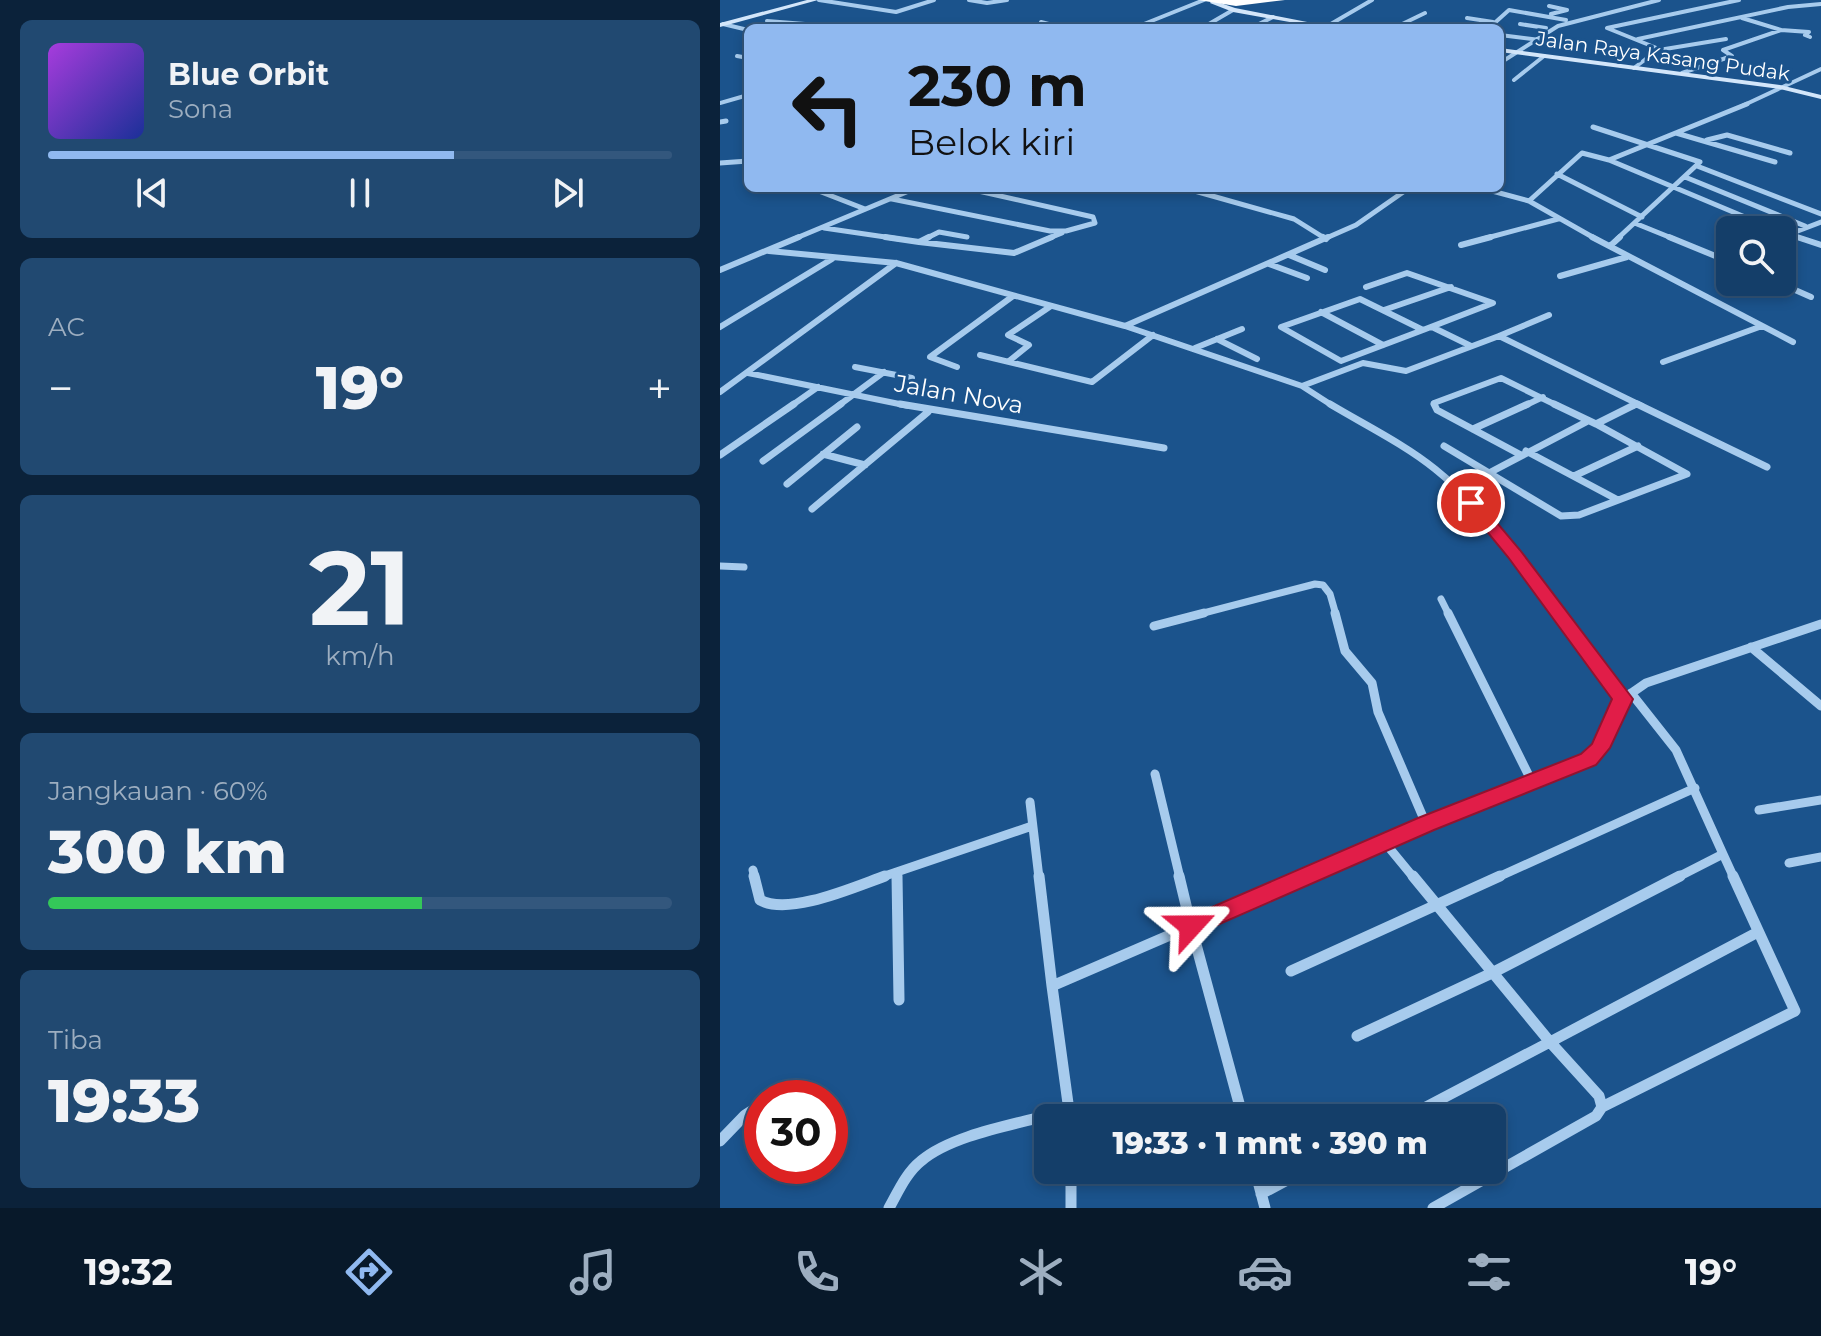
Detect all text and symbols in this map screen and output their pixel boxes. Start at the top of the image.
street label: Jalan Raya Kasang Pudak [1534,26,1791,86]
text: 230 m [908,52,1087,120]
text: Blue Orbit [168,56,329,93]
icon: left [776,56,880,160]
text: Sona [168,93,233,125]
text: Belok kiri [908,120,1075,164]
icon: previous [130,171,174,215]
icon: pause [338,171,382,215]
icon: next [546,171,590,215]
map controls [1716,216,1796,296]
button: search [1716,216,1796,296]
text: AC [48,311,85,343]
text: 19° [316,351,404,424]
text: − [48,361,73,415]
text: + [647,361,672,415]
street label: Jalan Nova [891,368,1026,420]
pin [1437,469,1505,537]
icon: arrive [1449,481,1493,525]
text: 21 [309,524,411,651]
text: km/h [325,640,395,672]
text: Jangkauan · 60% [48,775,268,807]
text: 300 km [48,815,287,888]
position arrow [1149,884,1233,968]
text: Tiba [48,1024,103,1056]
text: 19:33 [48,1064,200,1137]
speed limit sign: 30 [744,1080,848,1184]
text: 19:33 · 1 mnt · 390 m [1112,1125,1428,1162]
icon: directions [341,1244,397,1300]
icon: music [565,1244,621,1300]
icon: phone [789,1244,845,1300]
icon: climate [1013,1244,1069,1300]
icon: car [1237,1244,1293,1300]
icon: filters [1461,1244,1517,1300]
text: 19:32 [84,1250,173,1294]
text: 19° [1685,1250,1737,1294]

